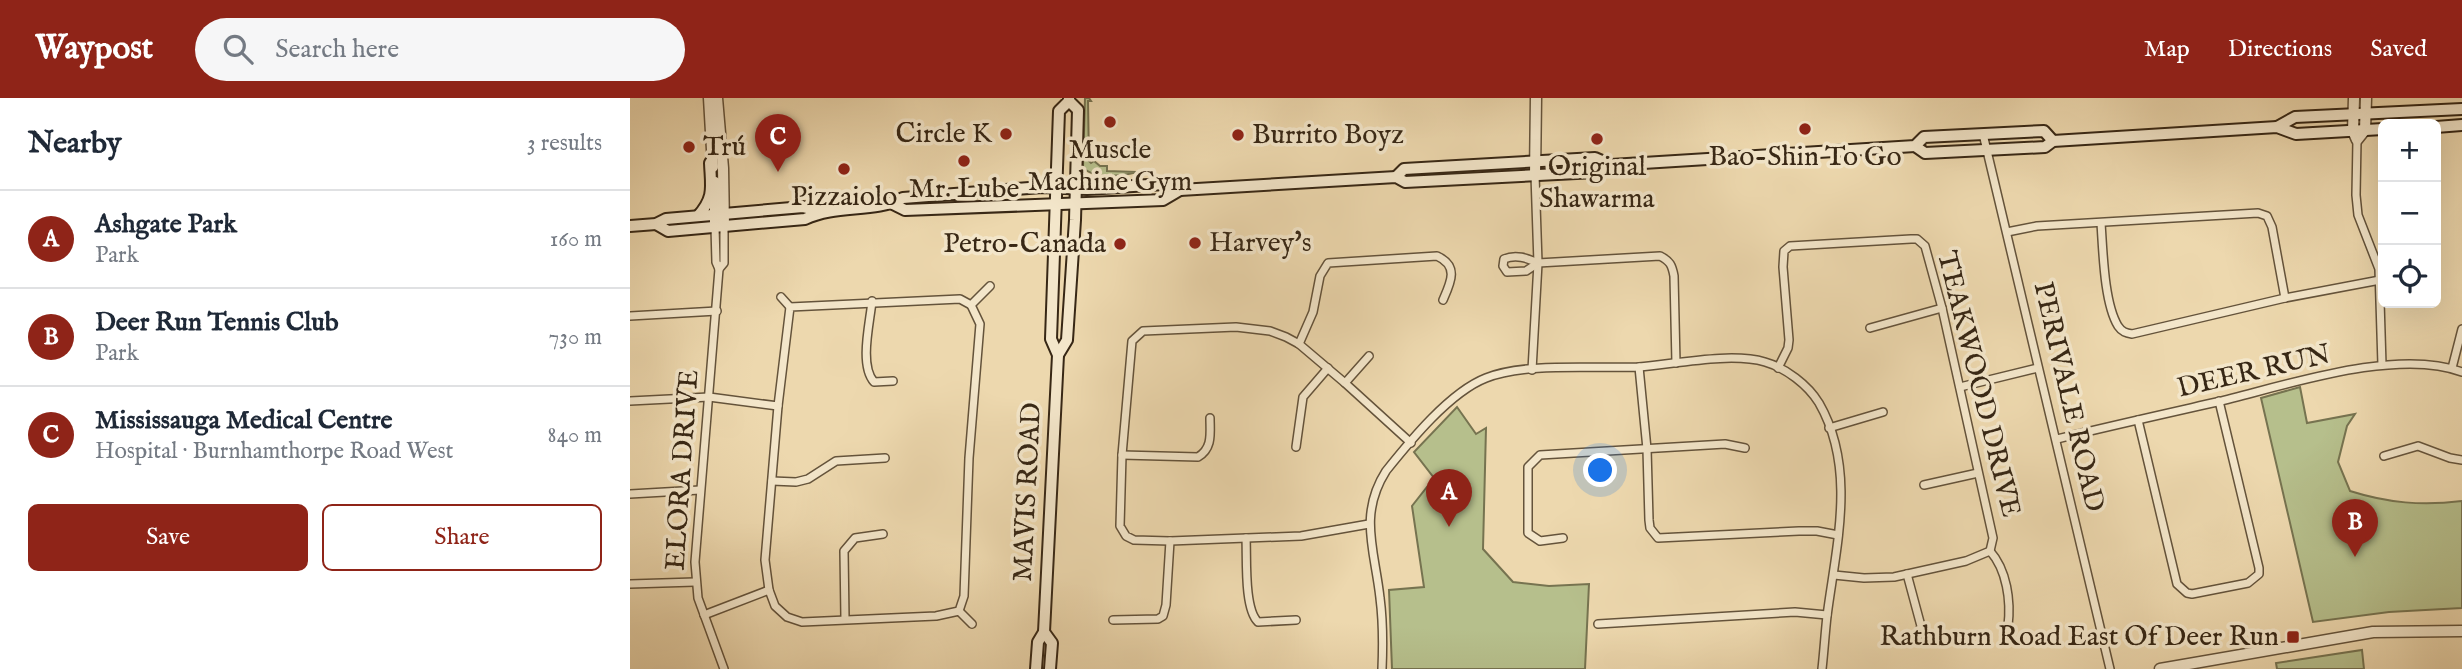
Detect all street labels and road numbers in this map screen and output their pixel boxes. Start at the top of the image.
street label: TEAKWOOD DRIVE [1928,247,2028,521]
street label: PERIVALE ROAD [2025,279,2111,515]
street label: DEER RUN [2174,337,2334,407]
street label: ELORA DRIVE [659,368,707,572]
street label: MAVIS ROAD [1006,401,1050,583]

